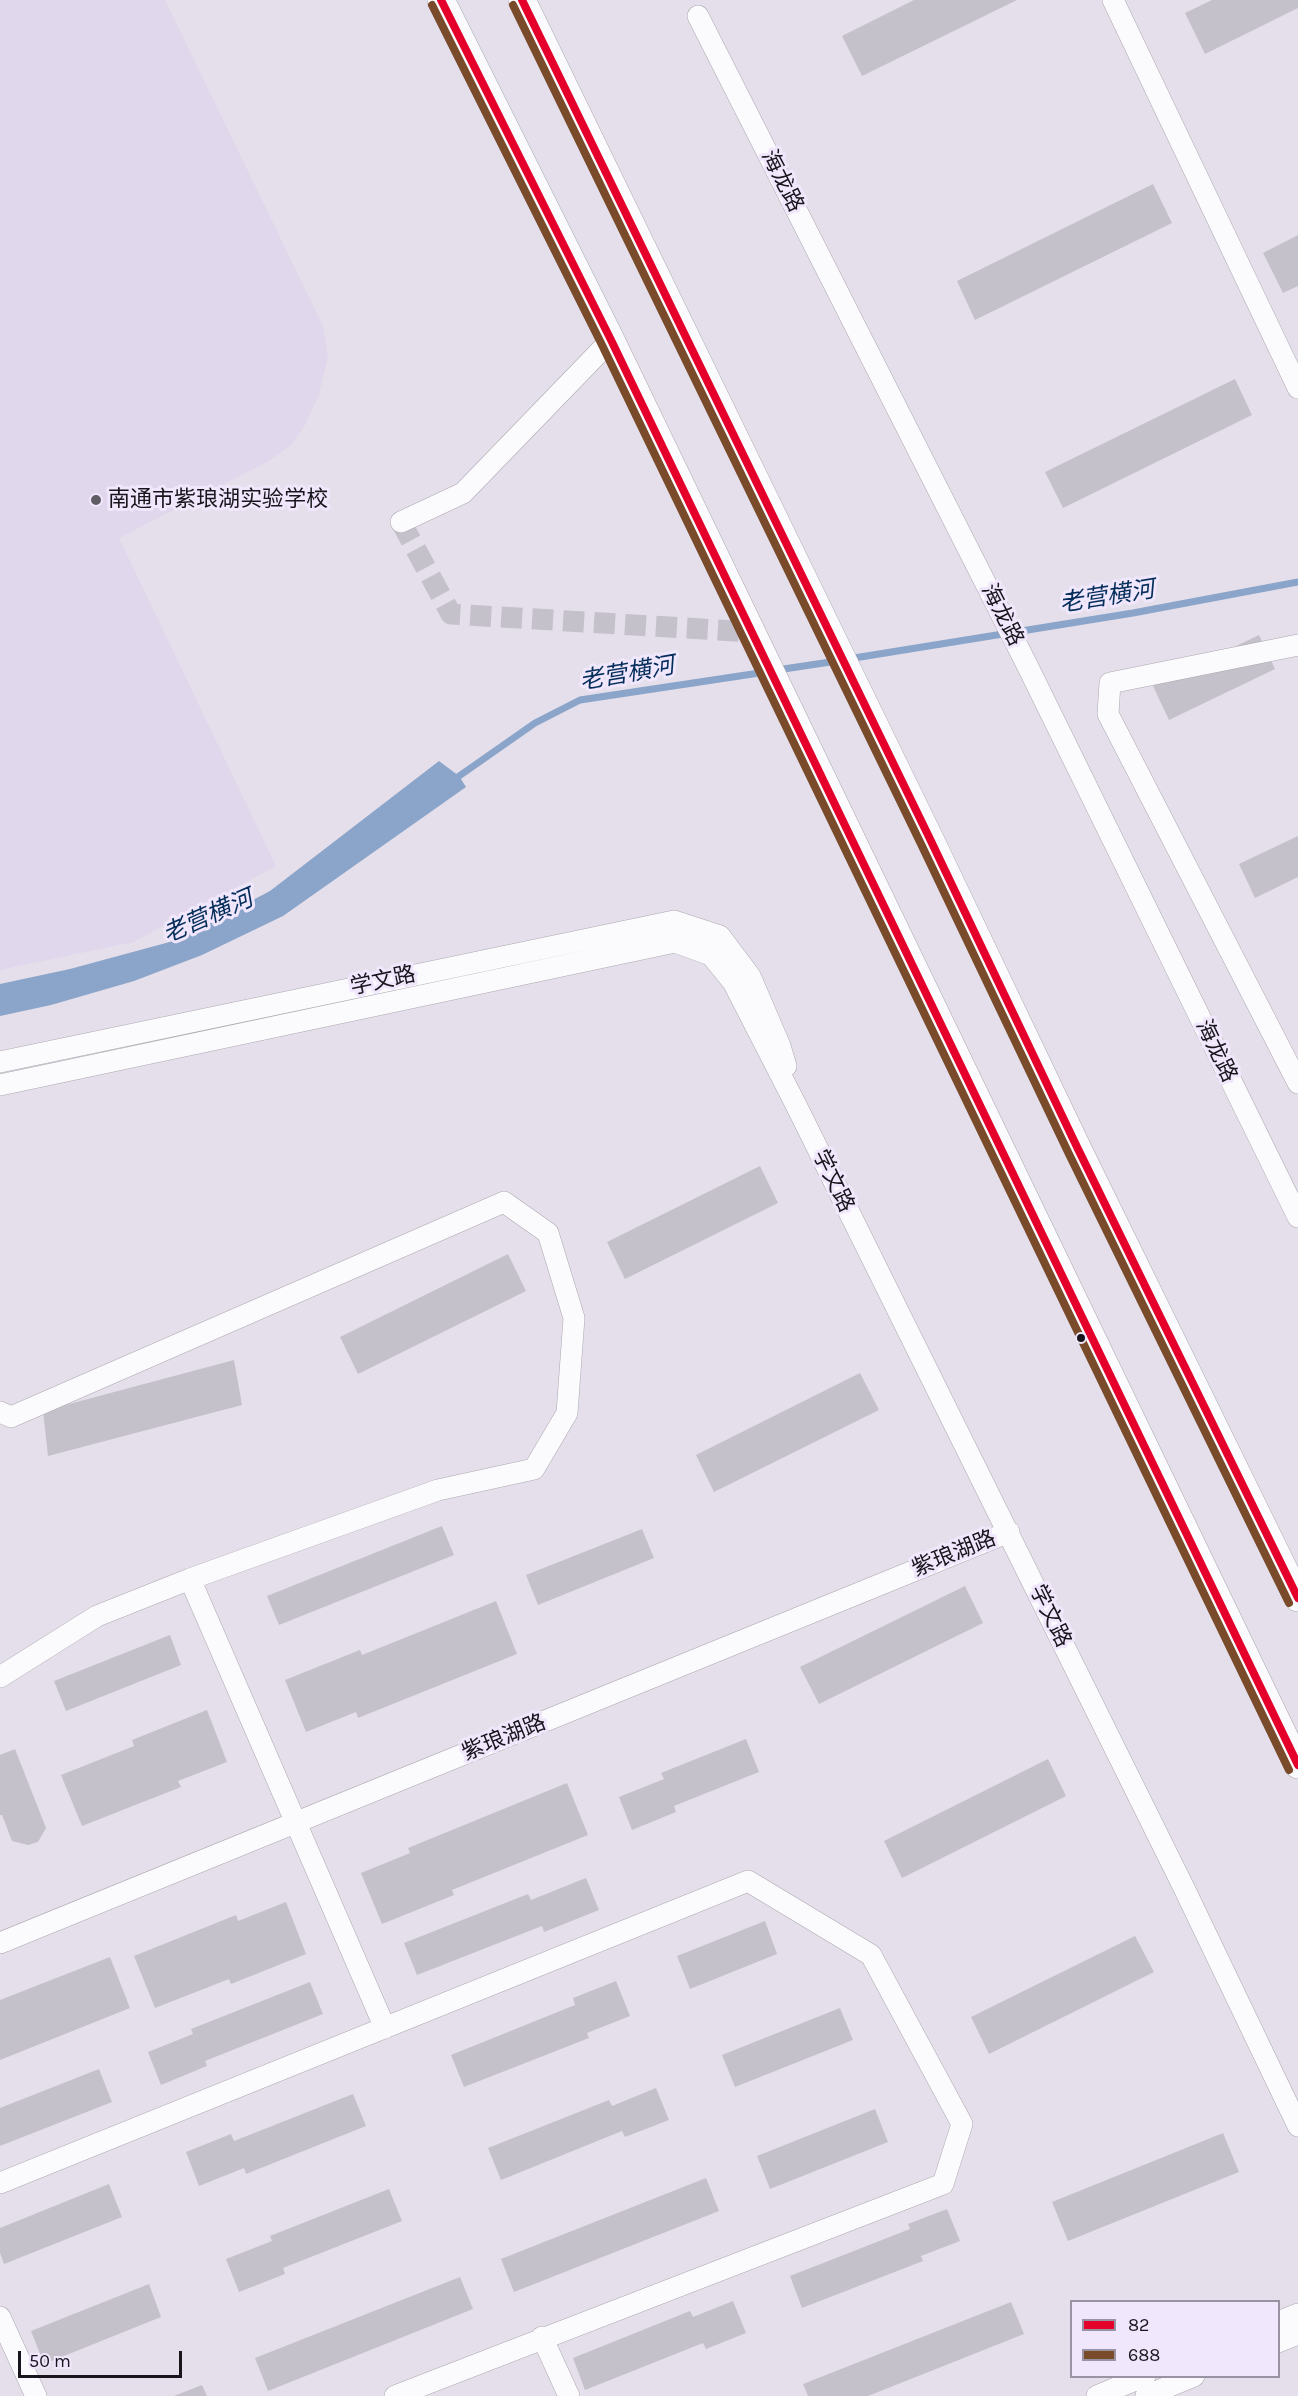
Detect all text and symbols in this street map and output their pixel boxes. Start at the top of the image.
street label: 海龙路 [755,146,809,216]
place label: 南通市紫琅湖实验学校 [108,487,328,513]
marker: 南通市紫琅湖实验学校 [89,493,103,507]
water label: 老营横河 [1057,575,1157,619]
street label: 海龙路 [975,580,1029,650]
water label: 老营横河 [577,651,677,697]
water label: 老营横河 [158,884,258,950]
street label: 学文路 [348,961,418,1001]
street label: 海龙路 [1190,1016,1242,1086]
street label: 学文路 [807,1146,859,1216]
unlabelled marker [1075,1332,1087,1344]
street label: 紫琅湖路 [908,1525,1000,1583]
street label: 学文路 [1024,1581,1076,1651]
street label: 紫琅湖路 [458,1709,550,1767]
legend [1070,2300,1280,2378]
text: 82 [1128,2314,1150,2336]
scale bar [21,2339,184,2377]
text: 688 [1128,2344,1160,2366]
text: 50 m [29,2350,71,2372]

